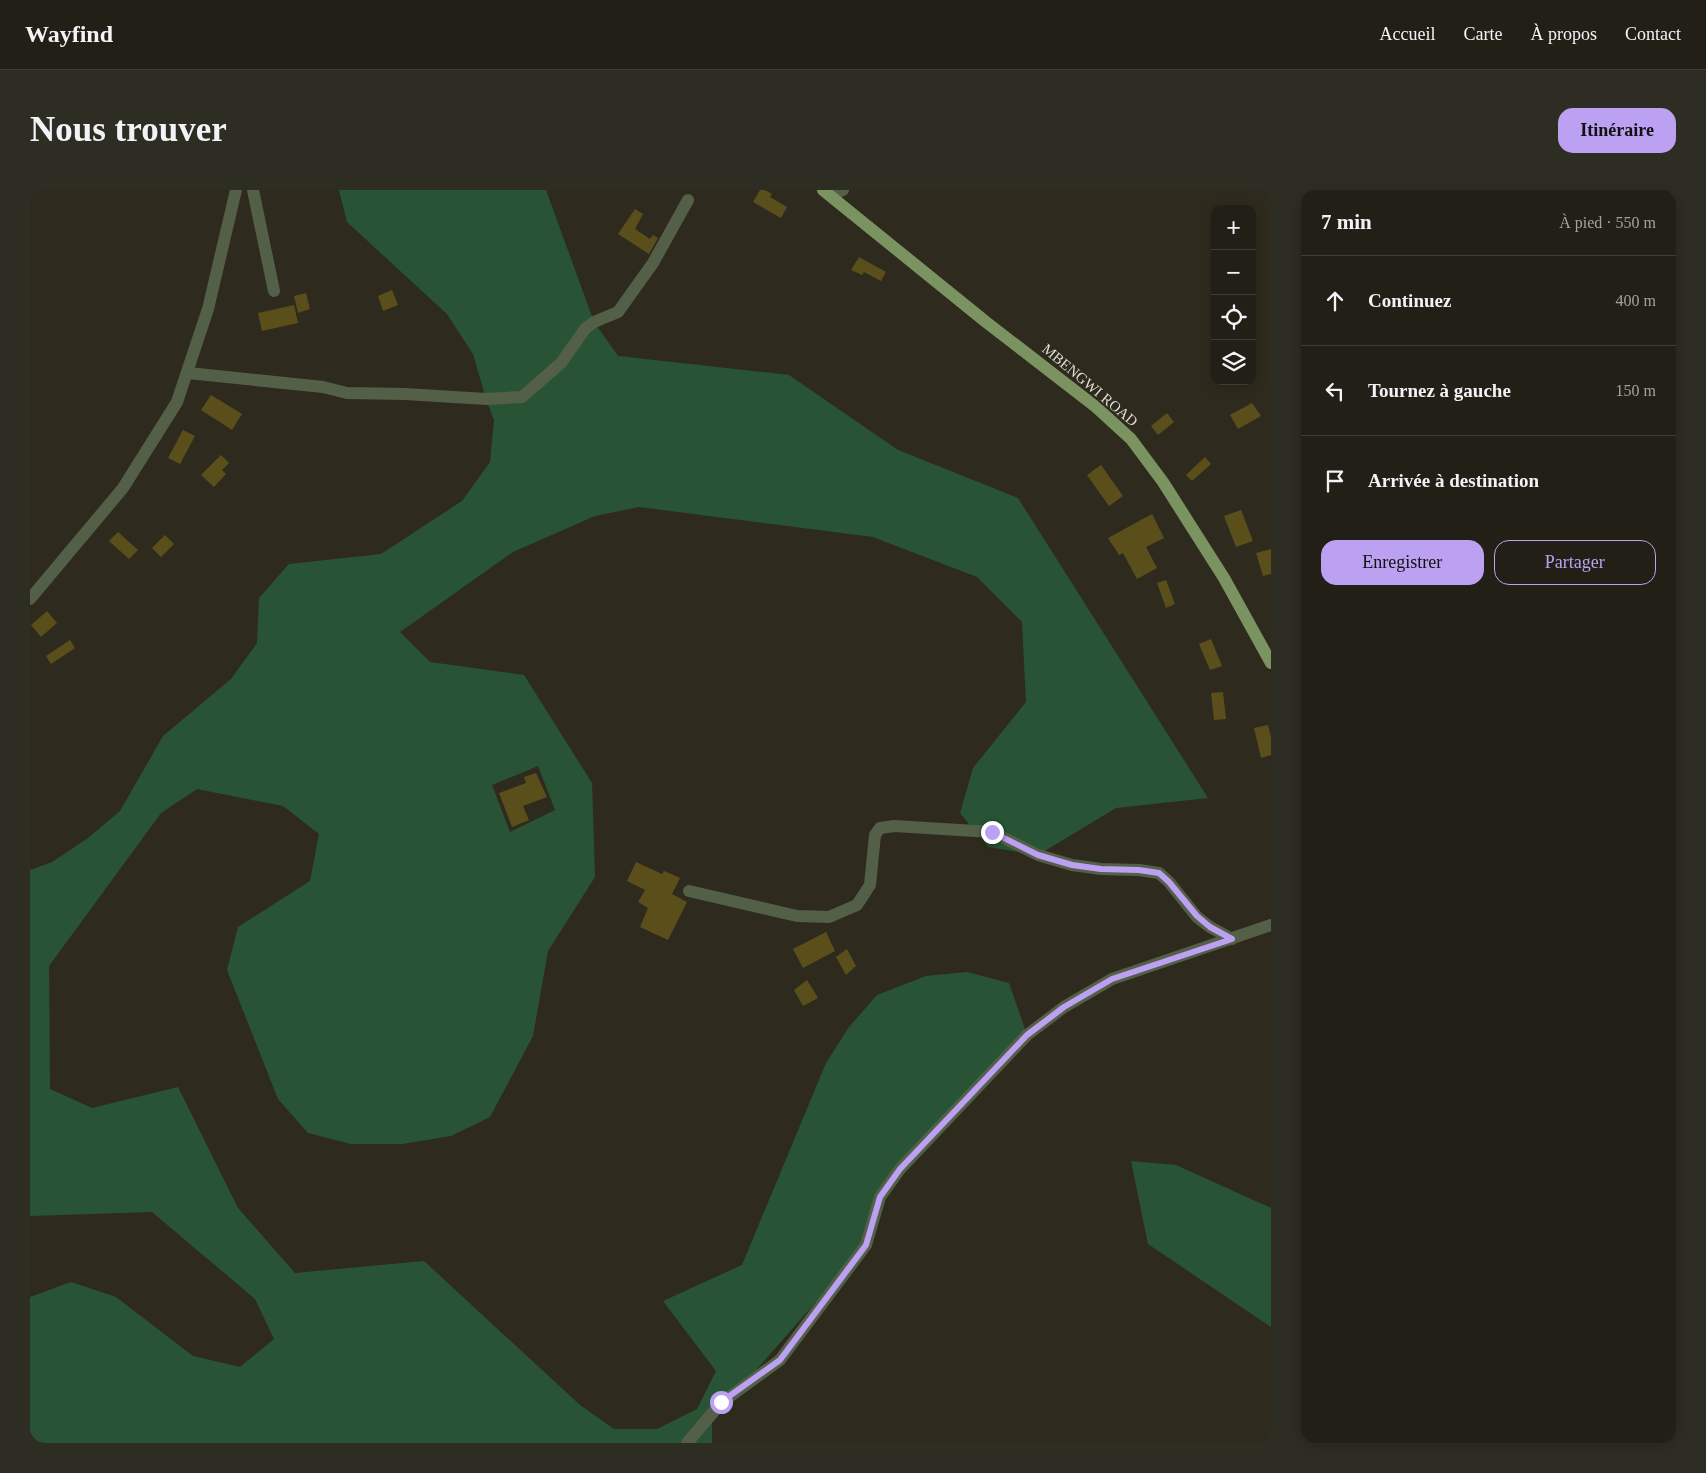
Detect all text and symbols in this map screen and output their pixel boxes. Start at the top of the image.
text: Wayfind [25,21,113,47]
text: Accueil [1380,24,1436,44]
text: Carte [1464,24,1503,44]
text: À propos [1531,24,1597,44]
text: Contact [1625,24,1681,44]
button: Itinéraire [1558,108,1676,153]
text: Nous trouver [30,110,227,149]
map controls [1211,205,1256,385]
button: + [1211,205,1256,250]
text: 7 min [1321,210,1372,234]
text: À pied · 550 m [1559,214,1656,231]
button: − [1211,250,1256,295]
icon: ahead [1321,287,1349,315]
text: Continuez [1368,290,1451,311]
text: 400 m [1616,292,1656,309]
button: locate [1211,295,1256,340]
street label: MBENGWI ROAD [1039,340,1141,430]
button: layers [1211,340,1256,385]
icon: left [1321,377,1349,405]
text: Tournez à gauche [1368,380,1511,401]
text: 150 m [1616,382,1656,399]
icon: arrive [1321,467,1349,495]
text: Arrivée à destination [1368,470,1539,491]
button: Enregistrer [1321,540,1484,585]
button: Partager [1494,540,1656,585]
route end [981,821,1004,844]
route start [710,1391,733,1414]

